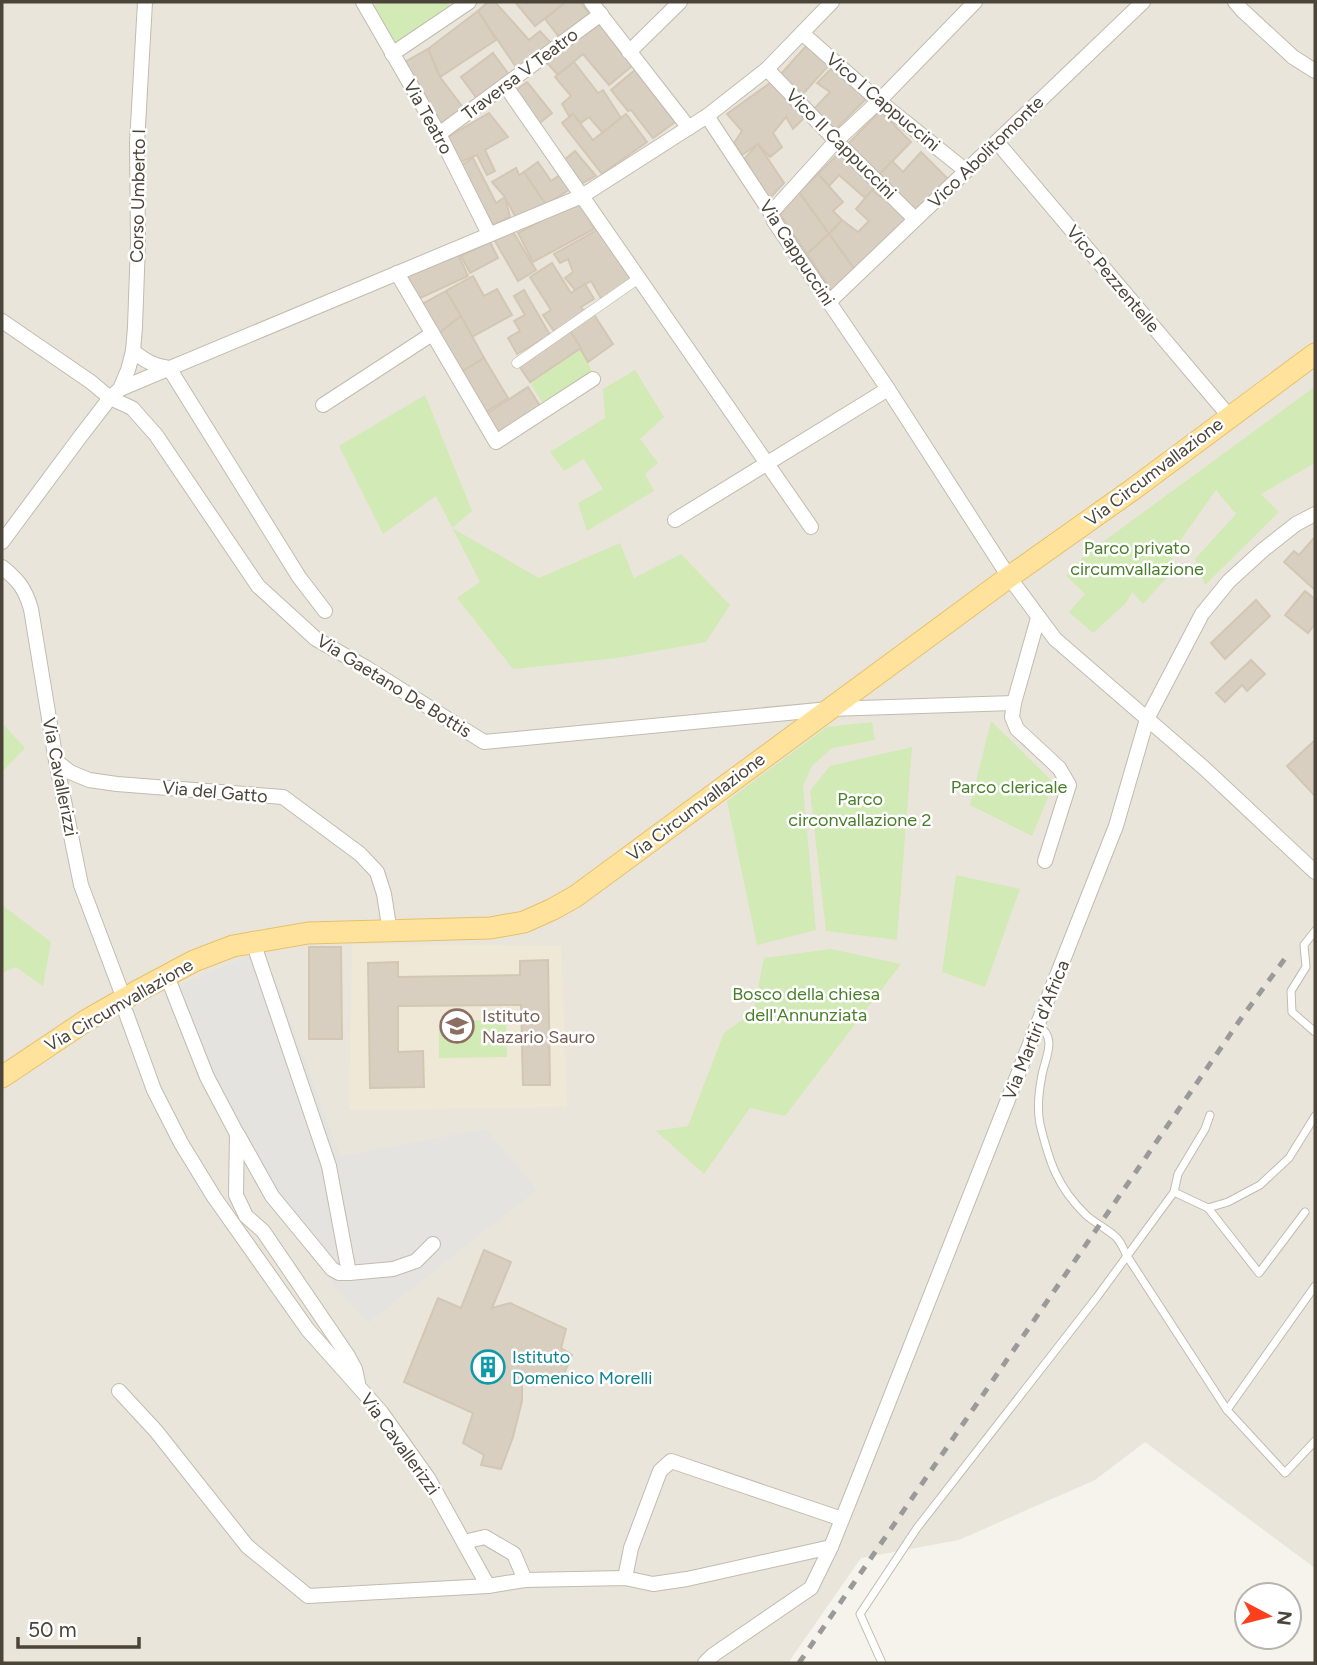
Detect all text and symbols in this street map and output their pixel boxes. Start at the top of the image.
street label: Traversa V Teatro [458,23,582,125]
street label: Vico I Cappuccini [822,48,944,156]
street label: Via Teatro [399,76,457,158]
street label: Vico II Cappuccini [781,84,901,204]
street label: Vico Abolitomonte [924,91,1048,213]
street label: Corso Umberto I [126,129,150,263]
street label: Via Cappuccini [755,196,839,310]
street label: Vico Pezzentelle [1062,221,1164,337]
street label: Via Circumvallazione [1081,413,1228,531]
park label: Parco privato circumvallazione [1070,537,1204,580]
street label: Via Gaetano De Bottis [313,629,475,743]
street label: Via Cavallerizzi [38,716,82,838]
street label: Via Circumvallazione [623,748,770,866]
street label: Via del Gatto [161,776,269,808]
park label: Parco clericale [951,776,1067,798]
park label: Parco circonvallazione 2 [788,788,932,831]
street label: Via Circumvallazione [41,954,197,1056]
street label: Via Martiri d'Africa [998,957,1074,1103]
park label: Bosco della chiesa dell'Annunziata [732,983,880,1026]
place label: Istituto Nazario Sauro [482,1005,595,1048]
school or university icon: Istituto Nazario Sauro [438,1007,476,1045]
place label: Istituto Domenico Morelli [512,1346,653,1389]
building icon: Istituto Domenico Morelli [469,1348,507,1386]
street label: Via Cavallerizzi [356,1389,444,1499]
north arrow [1233,1581,1303,1651]
scale bar [18,1606,138,1650]
text: N [1272,1609,1297,1627]
text: 50 m [28,1617,77,1642]

